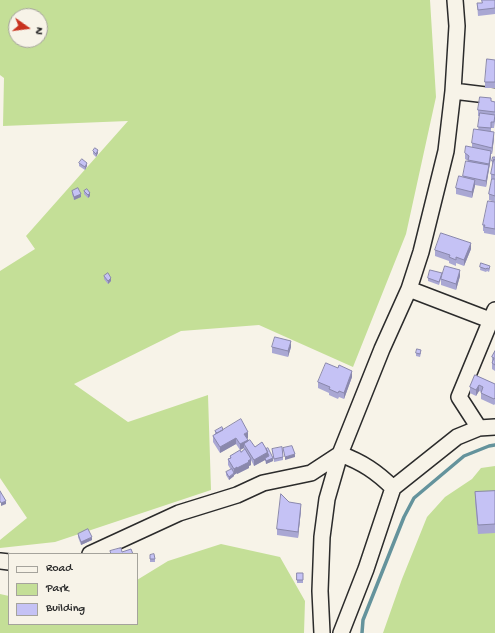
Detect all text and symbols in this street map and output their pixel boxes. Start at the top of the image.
north arrow [8,8,48,48]
text: N [32,26,45,36]
legend [8,553,138,625]
text: Road [46,562,72,576]
text: Park [46,582,69,596]
text: Building [46,602,85,616]

